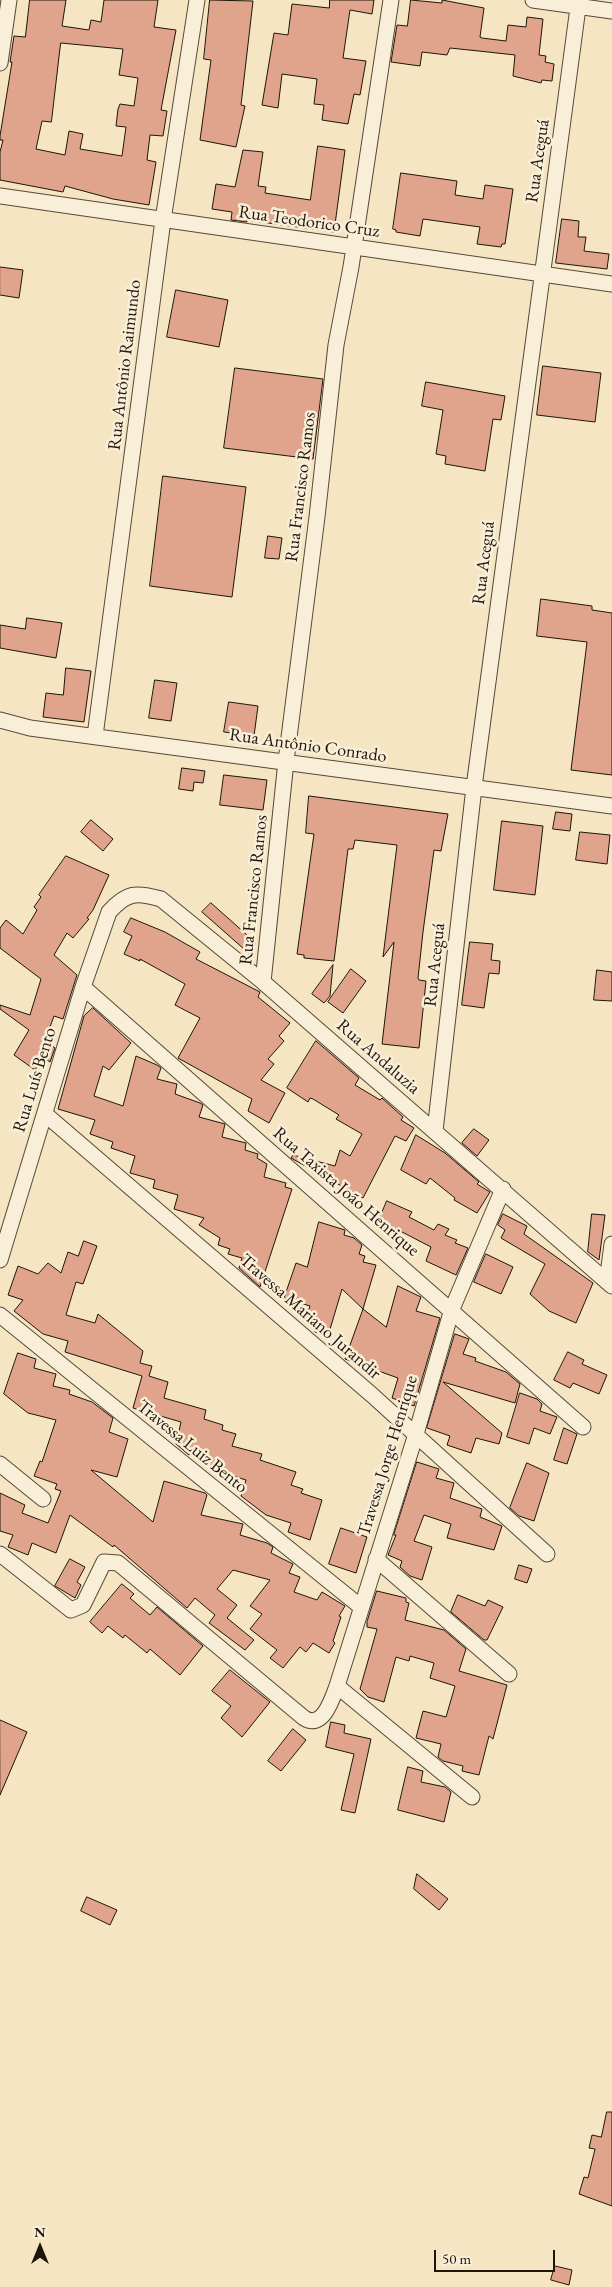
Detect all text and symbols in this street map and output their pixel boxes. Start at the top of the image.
street label: Rua Aceguá [521,118,555,204]
street label: Rua Teodorico Cruz [237,201,381,243]
street label: Rua Antônio Raimundo [104,279,146,451]
street label: Rua Francisco Ramos [281,411,321,563]
street label: Rua Aceguá [468,520,500,606]
street label: Rua Antônio Conrado [228,724,388,768]
street label: Rua Francisco Ramos [235,814,273,966]
street label: Rua Aceguá [420,922,450,1008]
street label: Rua Andaluzia [332,1015,424,1099]
street label: Rua Luís Bento [9,1025,61,1135]
street label: Rua Taxista João Henrique [268,1123,424,1261]
street label: Travessa Mariano Jurandir [235,1250,385,1384]
street label: Travessa Jorge Henrique [353,1373,423,1539]
street label: Travessa Luiz Bento [132,1396,252,1498]
north arrow [15,2222,65,2272]
text: N [34,2223,46,2241]
scale bar [437,2240,558,2272]
text: 50 m [442,2249,471,2268]

